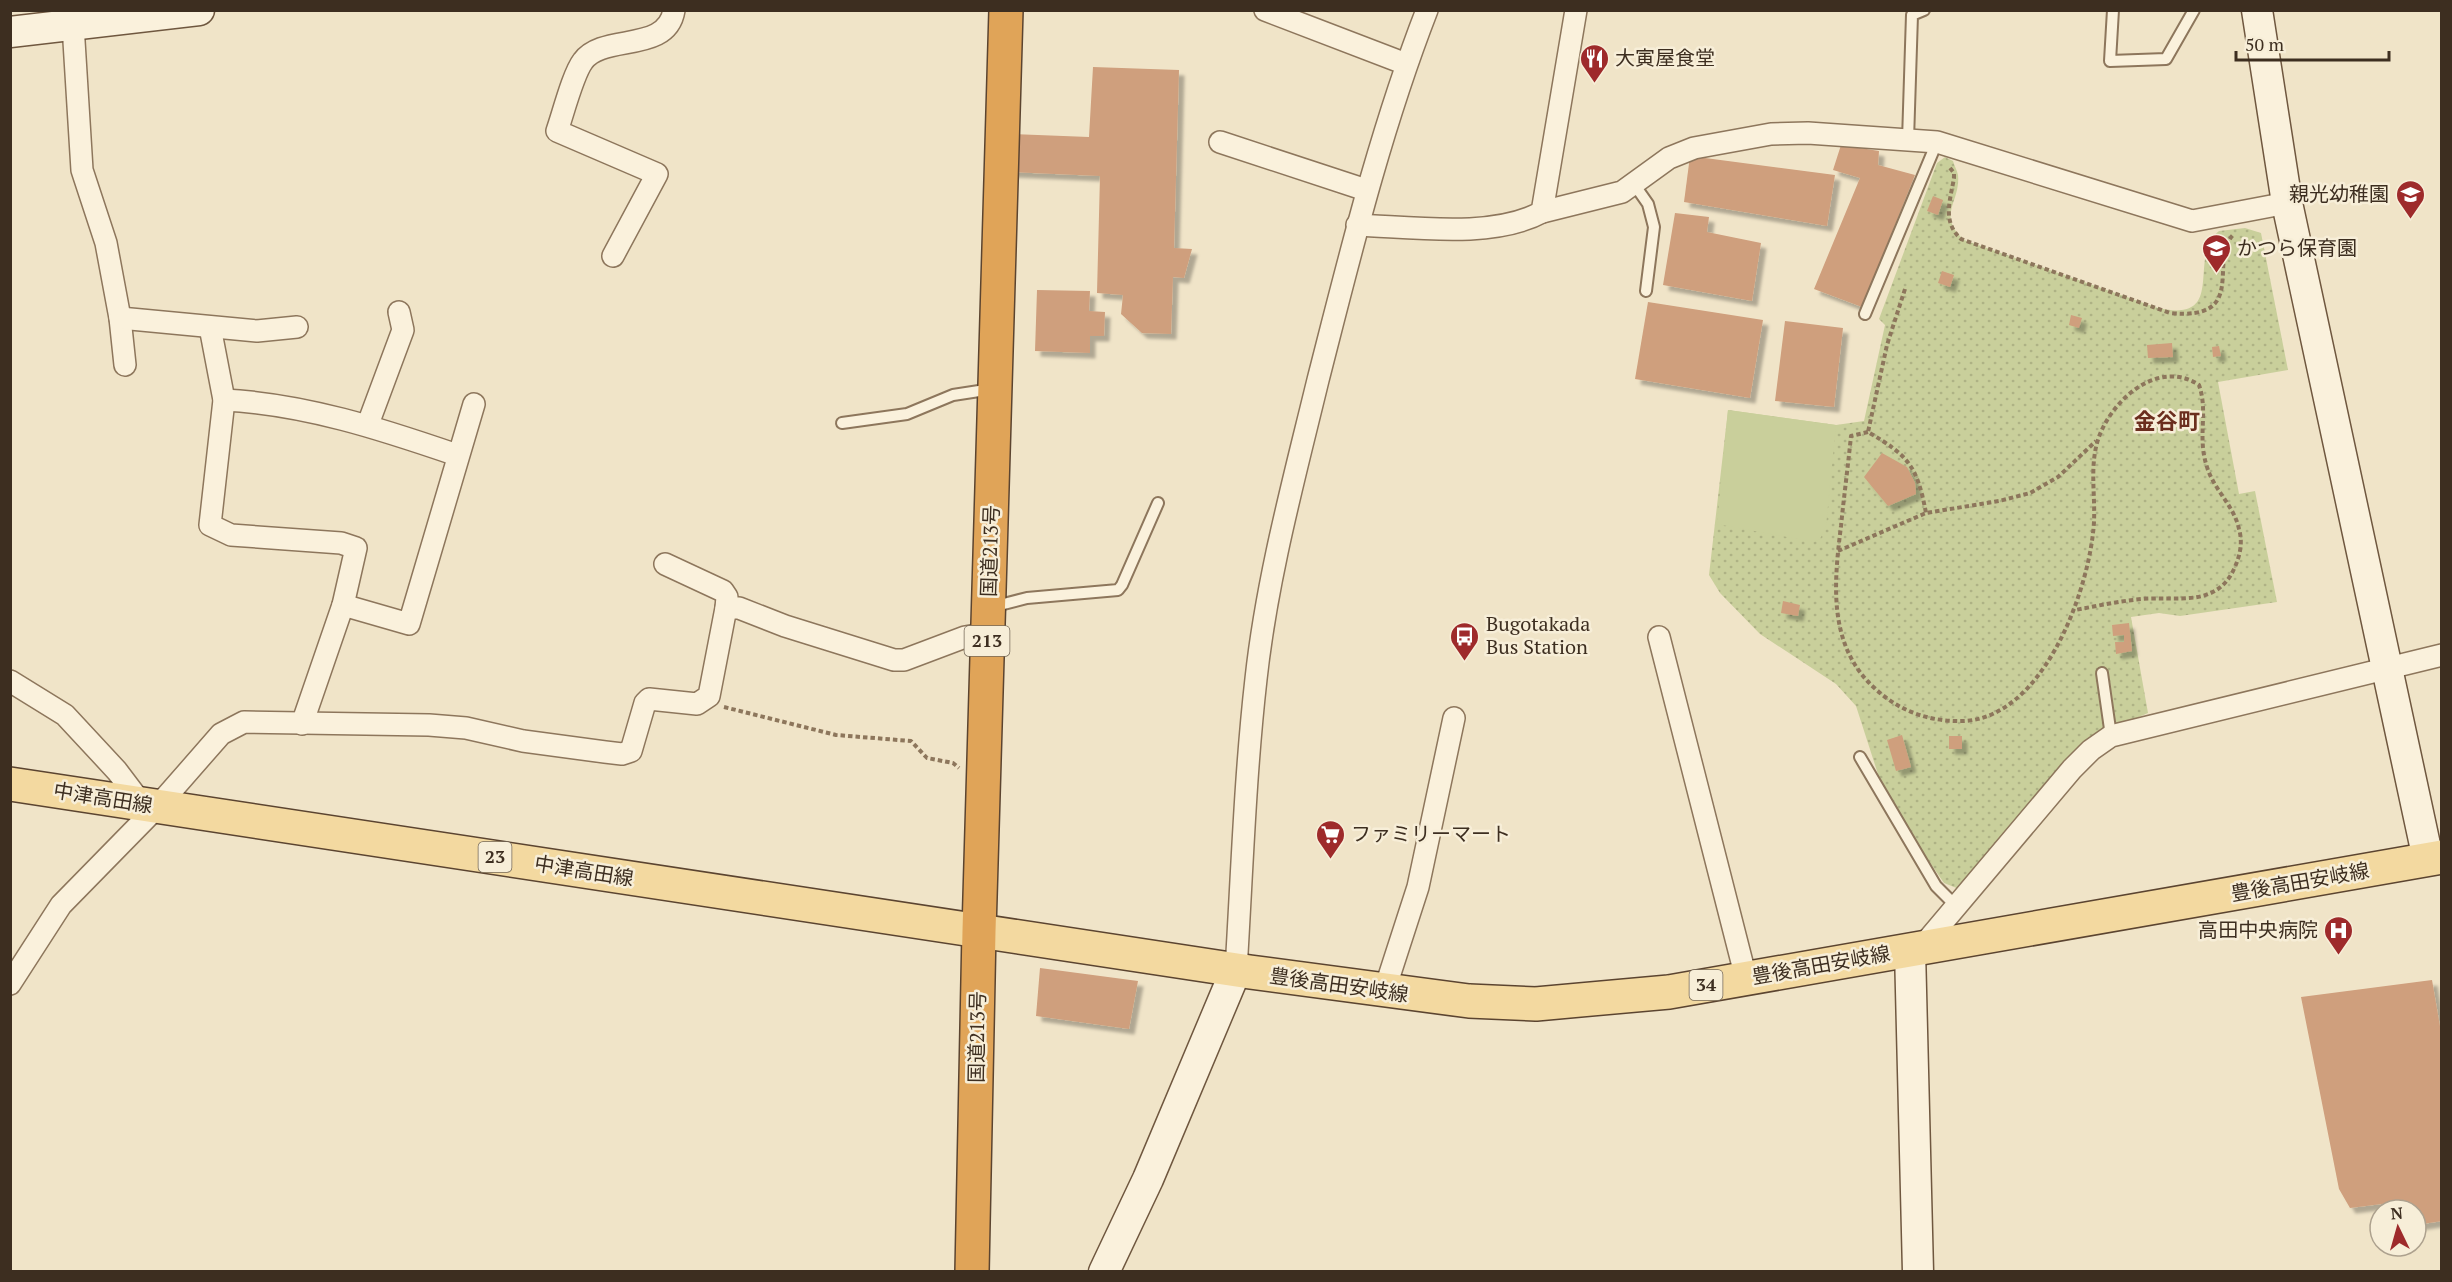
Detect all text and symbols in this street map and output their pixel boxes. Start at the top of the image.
scale bar [2236,24,2389,62]
text: 50 m [2245,32,2285,56]
restaurant icon: 大寅屋食堂 [1578,42,1610,84]
place label: 大寅屋食堂 [1615,44,1715,71]
school or university icon: 親光幼稚園 [2394,178,2426,220]
place label: 親光幼稚園 [2289,180,2389,207]
school or university icon: かつら保育園 [2200,232,2232,274]
place label: かつら保育園 [2237,234,2357,261]
district label: 金谷町 [2134,406,2200,435]
street label: 国道213号 [974,505,1005,597]
place label: Bugotakada Bus Station [1486,610,1590,660]
bus stop icon: Bugotakada Bus Station [1449,620,1481,662]
road number: 213 [964,626,1010,656]
street label: 中津高田線 [52,776,155,819]
supermarket icon: ファミリーマート [1314,818,1346,860]
place label: ファミリーマート [1351,820,1511,847]
road number: 23 [478,842,512,872]
street label: 中津高田線 [533,849,636,892]
street label: 豊後高田安岐線 [2229,856,2371,907]
hospital icon: 高田中央病院 [2323,914,2355,956]
place label: 高田中央病院 [2198,916,2318,943]
street label: 豊後高田安岐線 [1750,939,1892,990]
street label: 豊後高田安岐線 [1268,961,1410,1008]
road number: 34 [1690,970,1722,1000]
street label: 国道213号 [962,991,991,1083]
north arrow [2368,1198,2428,1258]
text: N [2390,1202,2404,1225]

